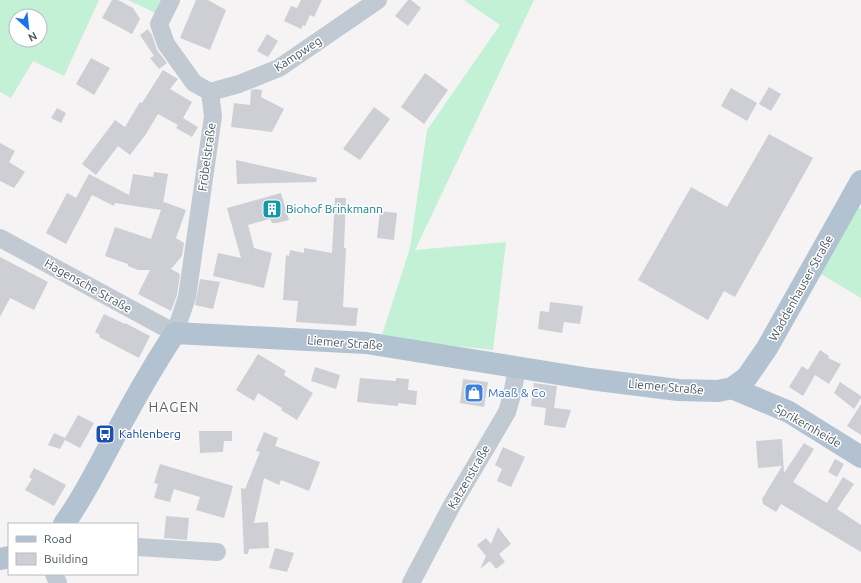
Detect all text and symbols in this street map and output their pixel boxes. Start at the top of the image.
north arrow [8,8,48,48]
text: N [26,30,39,44]
street label: Kampweg [272,34,324,74]
street label: Fröbelstraße [195,122,218,192]
building icon: Biohof Brinkmann [261,198,283,220]
place label: Biohof Brinkmann [286,202,383,215]
street label: Waddenhauser Straße [766,233,835,343]
street label: Hagensche Straße [42,256,134,315]
street label: Liemer Straße [307,333,383,352]
street label: Liemer Straße [628,377,704,396]
shop icon: Maaß & Co [463,382,485,404]
place label: Maaß & Co [488,386,546,399]
district label: HAGEN [149,399,199,415]
street label: Sprikernheide [773,401,844,450]
bus stop icon: Kahlenberg [94,423,116,445]
place label: Kahlenberg [119,427,181,440]
street label: Katzenstraße [445,443,492,511]
legend [8,523,138,575]
text: Road [44,532,72,545]
text: Building [44,552,88,565]

